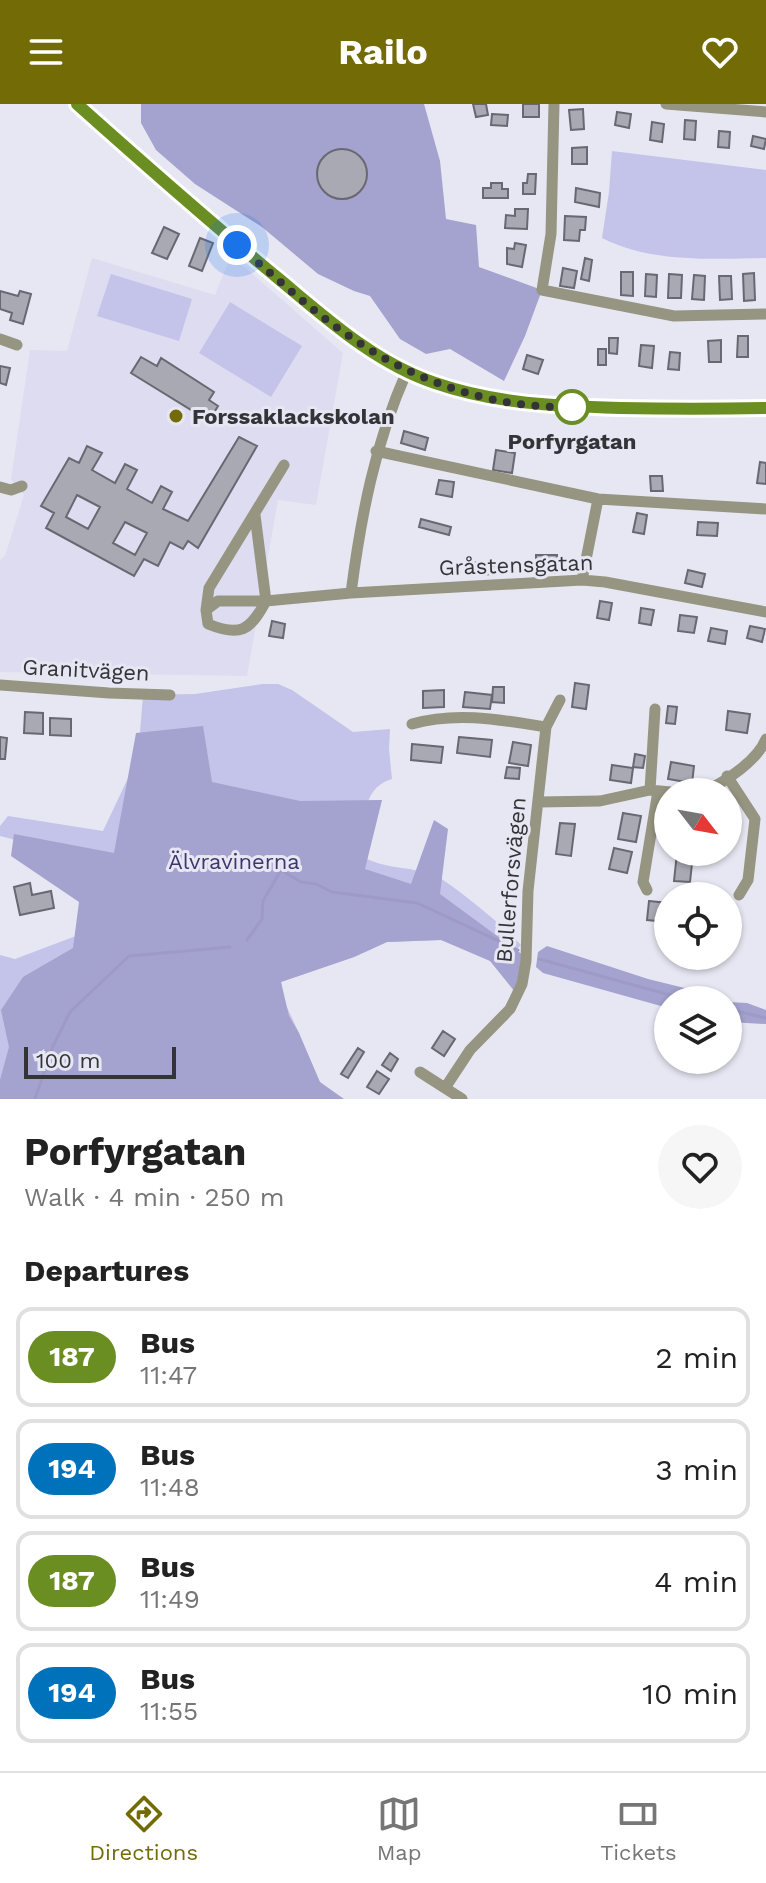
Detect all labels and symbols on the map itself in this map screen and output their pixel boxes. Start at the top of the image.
your location [217,225,257,265]
marker: Porfyrgatan [555,390,589,424]
place label: Forssaklackskolan [192,404,395,429]
marker: Forssaklackskolan [167,407,185,425]
place label: Porfyrgatan [508,429,636,454]
street label: Gråstensgatan [438,550,594,580]
street label: Granitvägen [22,654,150,686]
north arrow [654,778,742,866]
street label: Bullerforsvägen [491,796,531,964]
park label: Älvravinerna [168,849,300,874]
scale bar [24,1043,176,1079]

